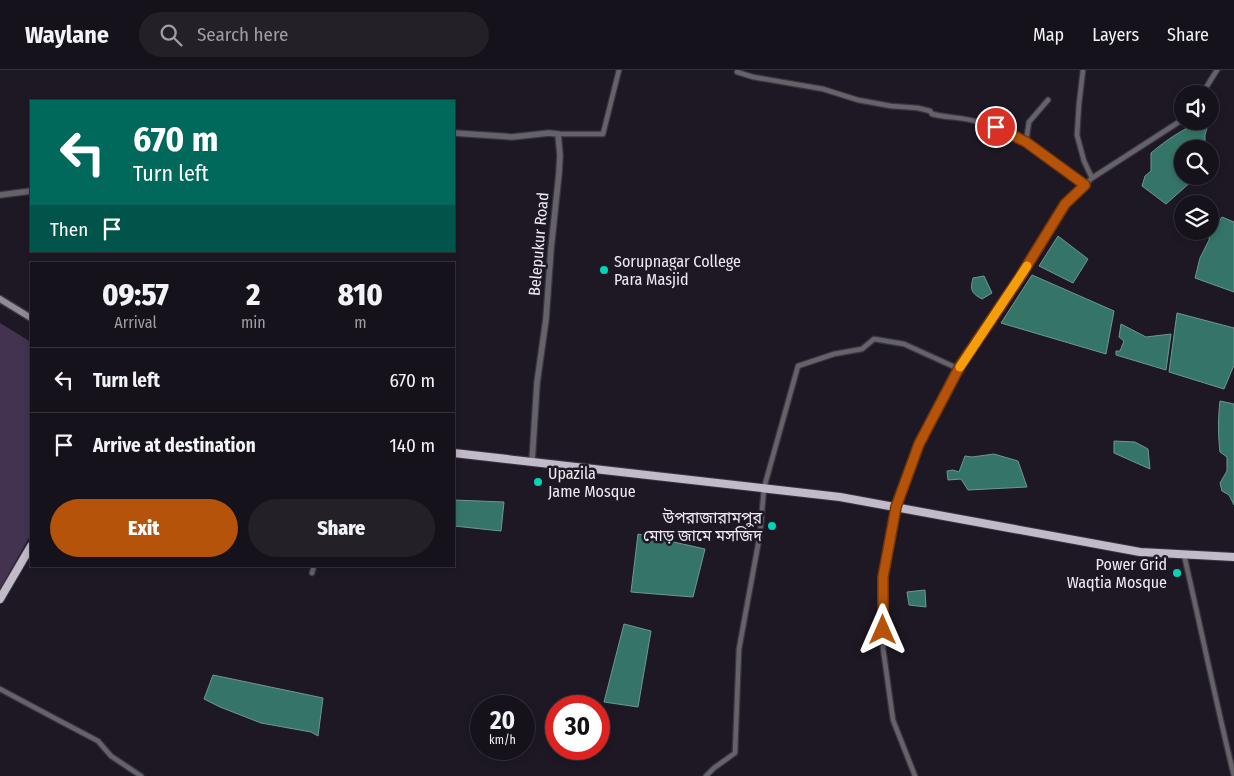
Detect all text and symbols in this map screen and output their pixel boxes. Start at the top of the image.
search box [139,12,489,57]
text: Waylane [25,21,109,49]
icon: search [157,21,185,49]
text: Search here [197,23,288,46]
text: Map [1033,24,1064,46]
text: Layers [1092,24,1139,46]
text: Share [1167,24,1209,46]
map controls [1174,85,1219,240]
button: sound [1174,85,1219,130]
pin [975,106,1017,148]
icon: arrive [982,113,1010,141]
text: 670 m [133,118,218,160]
icon: left [50,120,115,185]
button: search [1174,140,1219,185]
text: Turn left [133,160,209,187]
street label: Belepukur Road [525,192,552,297]
button: layers [1174,195,1219,240]
icon: arrive [98,215,126,243]
text: Then [50,218,88,241]
place label: Sorupnagar College Para Masjid [614,252,741,289]
marker: Sorupnagar College Para Masjid [598,264,610,276]
text: 09:57 [102,277,169,313]
text: 2 [246,277,260,313]
text: 810 [338,277,383,313]
text: Arrival [114,313,157,332]
text: min [241,313,266,332]
text: m [354,313,367,332]
icon: left [50,366,78,394]
text: Turn left [93,369,160,392]
text: 670 m [389,369,435,392]
icon: arrive [50,431,78,459]
text: Arrive at destination [93,434,256,457]
text: 140 m [389,434,435,457]
place label: Upazila Jame Mosque [548,464,636,501]
marker: Upazila Jame Mosque [532,476,544,488]
button: Exit [50,499,238,557]
button: Share [248,499,435,557]
place label: উপরাজারামপুর মোড় জামে মসজিদ [643,508,763,545]
marker: উপরাজারামপুর মোড় জামে মসজিদ [766,520,778,532]
place label: Power Grid Waqtia Mosque [1067,555,1167,592]
marker: Power Grid Waqtia Mosque [1171,567,1183,579]
position arrow [856,603,908,655]
speed limit sign: 30 [545,695,610,760]
text: 20 [490,706,515,736]
text: km/h [489,733,516,747]

